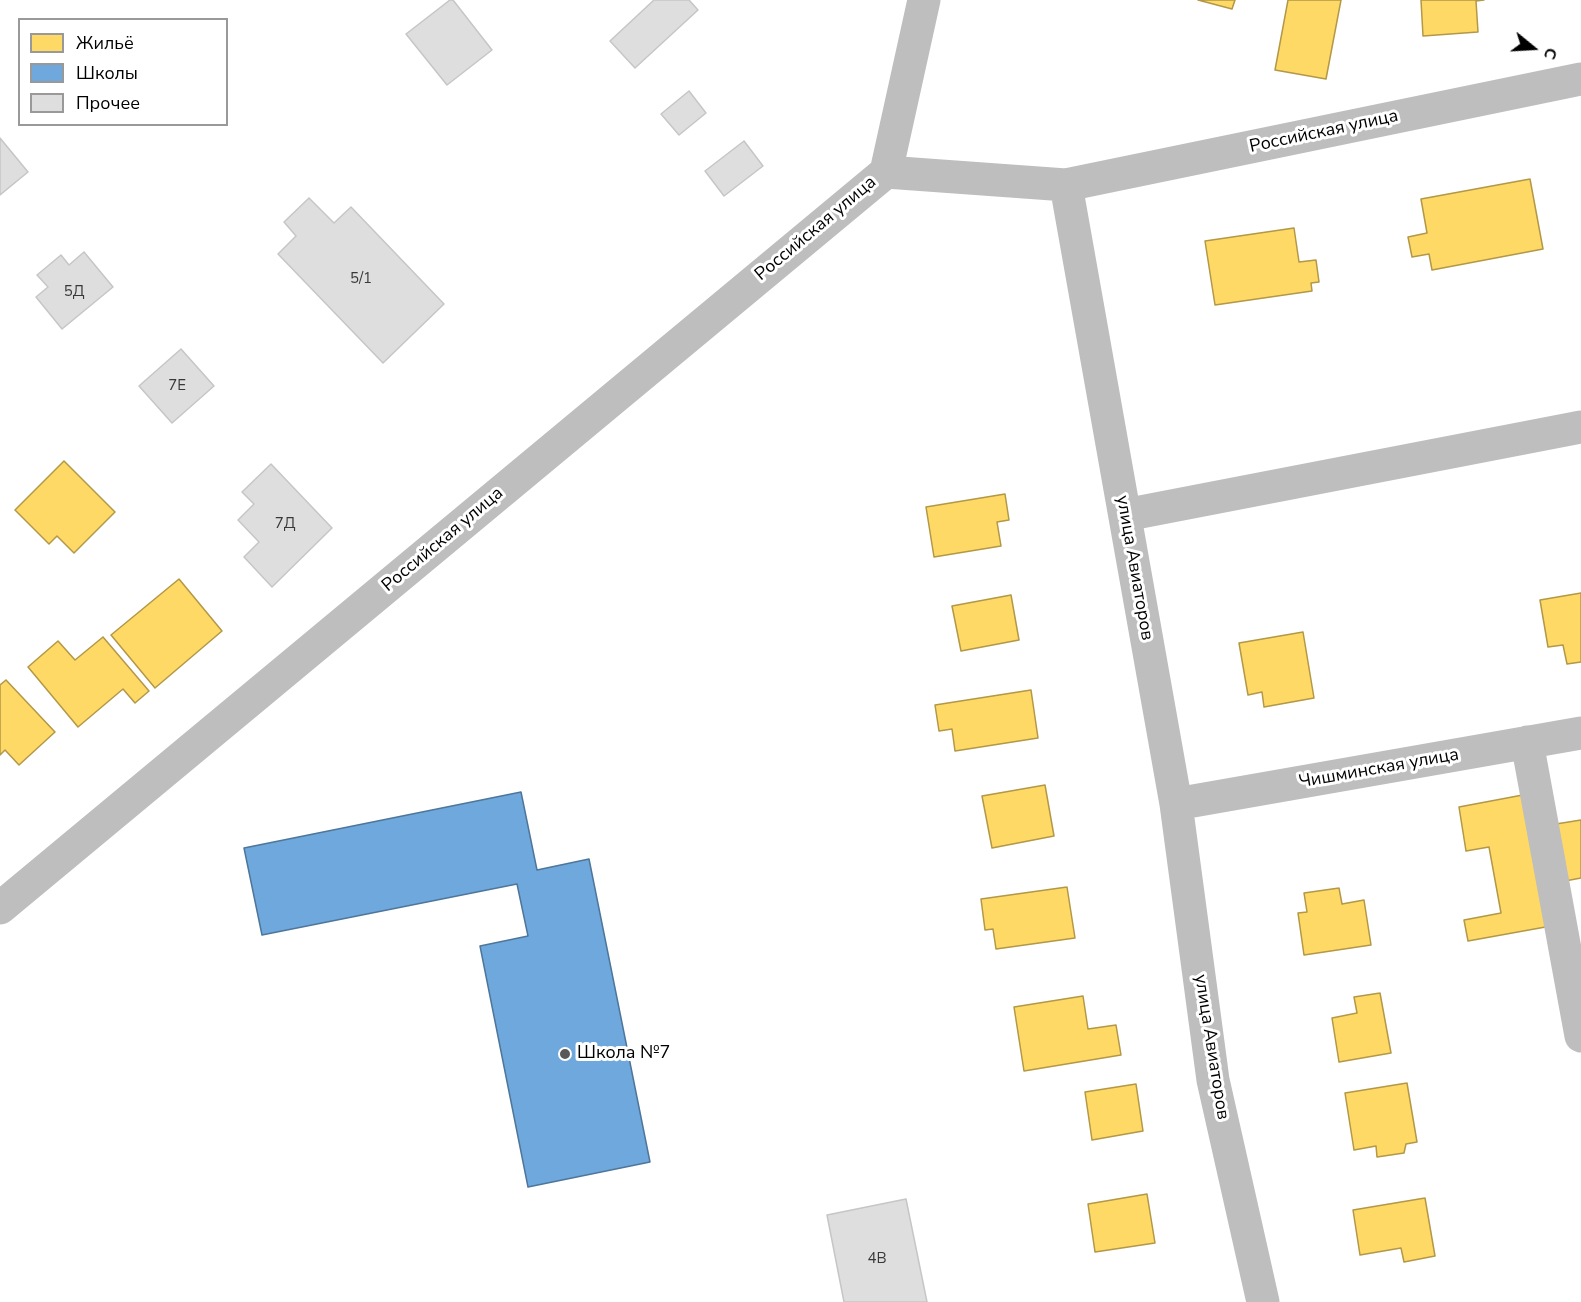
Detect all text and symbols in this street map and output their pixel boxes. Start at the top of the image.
legend [18,18,228,126]
north arrow [1503,18,1563,78]
text: Жильё [76,31,134,55]
text: С [1538,45,1562,62]
text: Школы [76,61,138,85]
text: Прочее [76,91,140,115]
street label: Российская улица [1248,106,1400,158]
street label: Российская улица [751,172,881,286]
house number: 5/1 [350,270,372,288]
house number: 5Д [64,283,84,301]
house number: 7Е [168,377,186,395]
street label: Российская улица [378,483,508,597]
street label: улица Авиаторов [1111,494,1157,642]
house number: 7Д [275,515,295,533]
street label: Чишминская улица [1297,744,1461,794]
street label: улица Авиаторов [1189,973,1233,1121]
place label: Школа №7 [577,1043,670,1065]
marker: Школа №7 [558,1047,572,1061]
house number: 4В [867,1250,887,1268]

